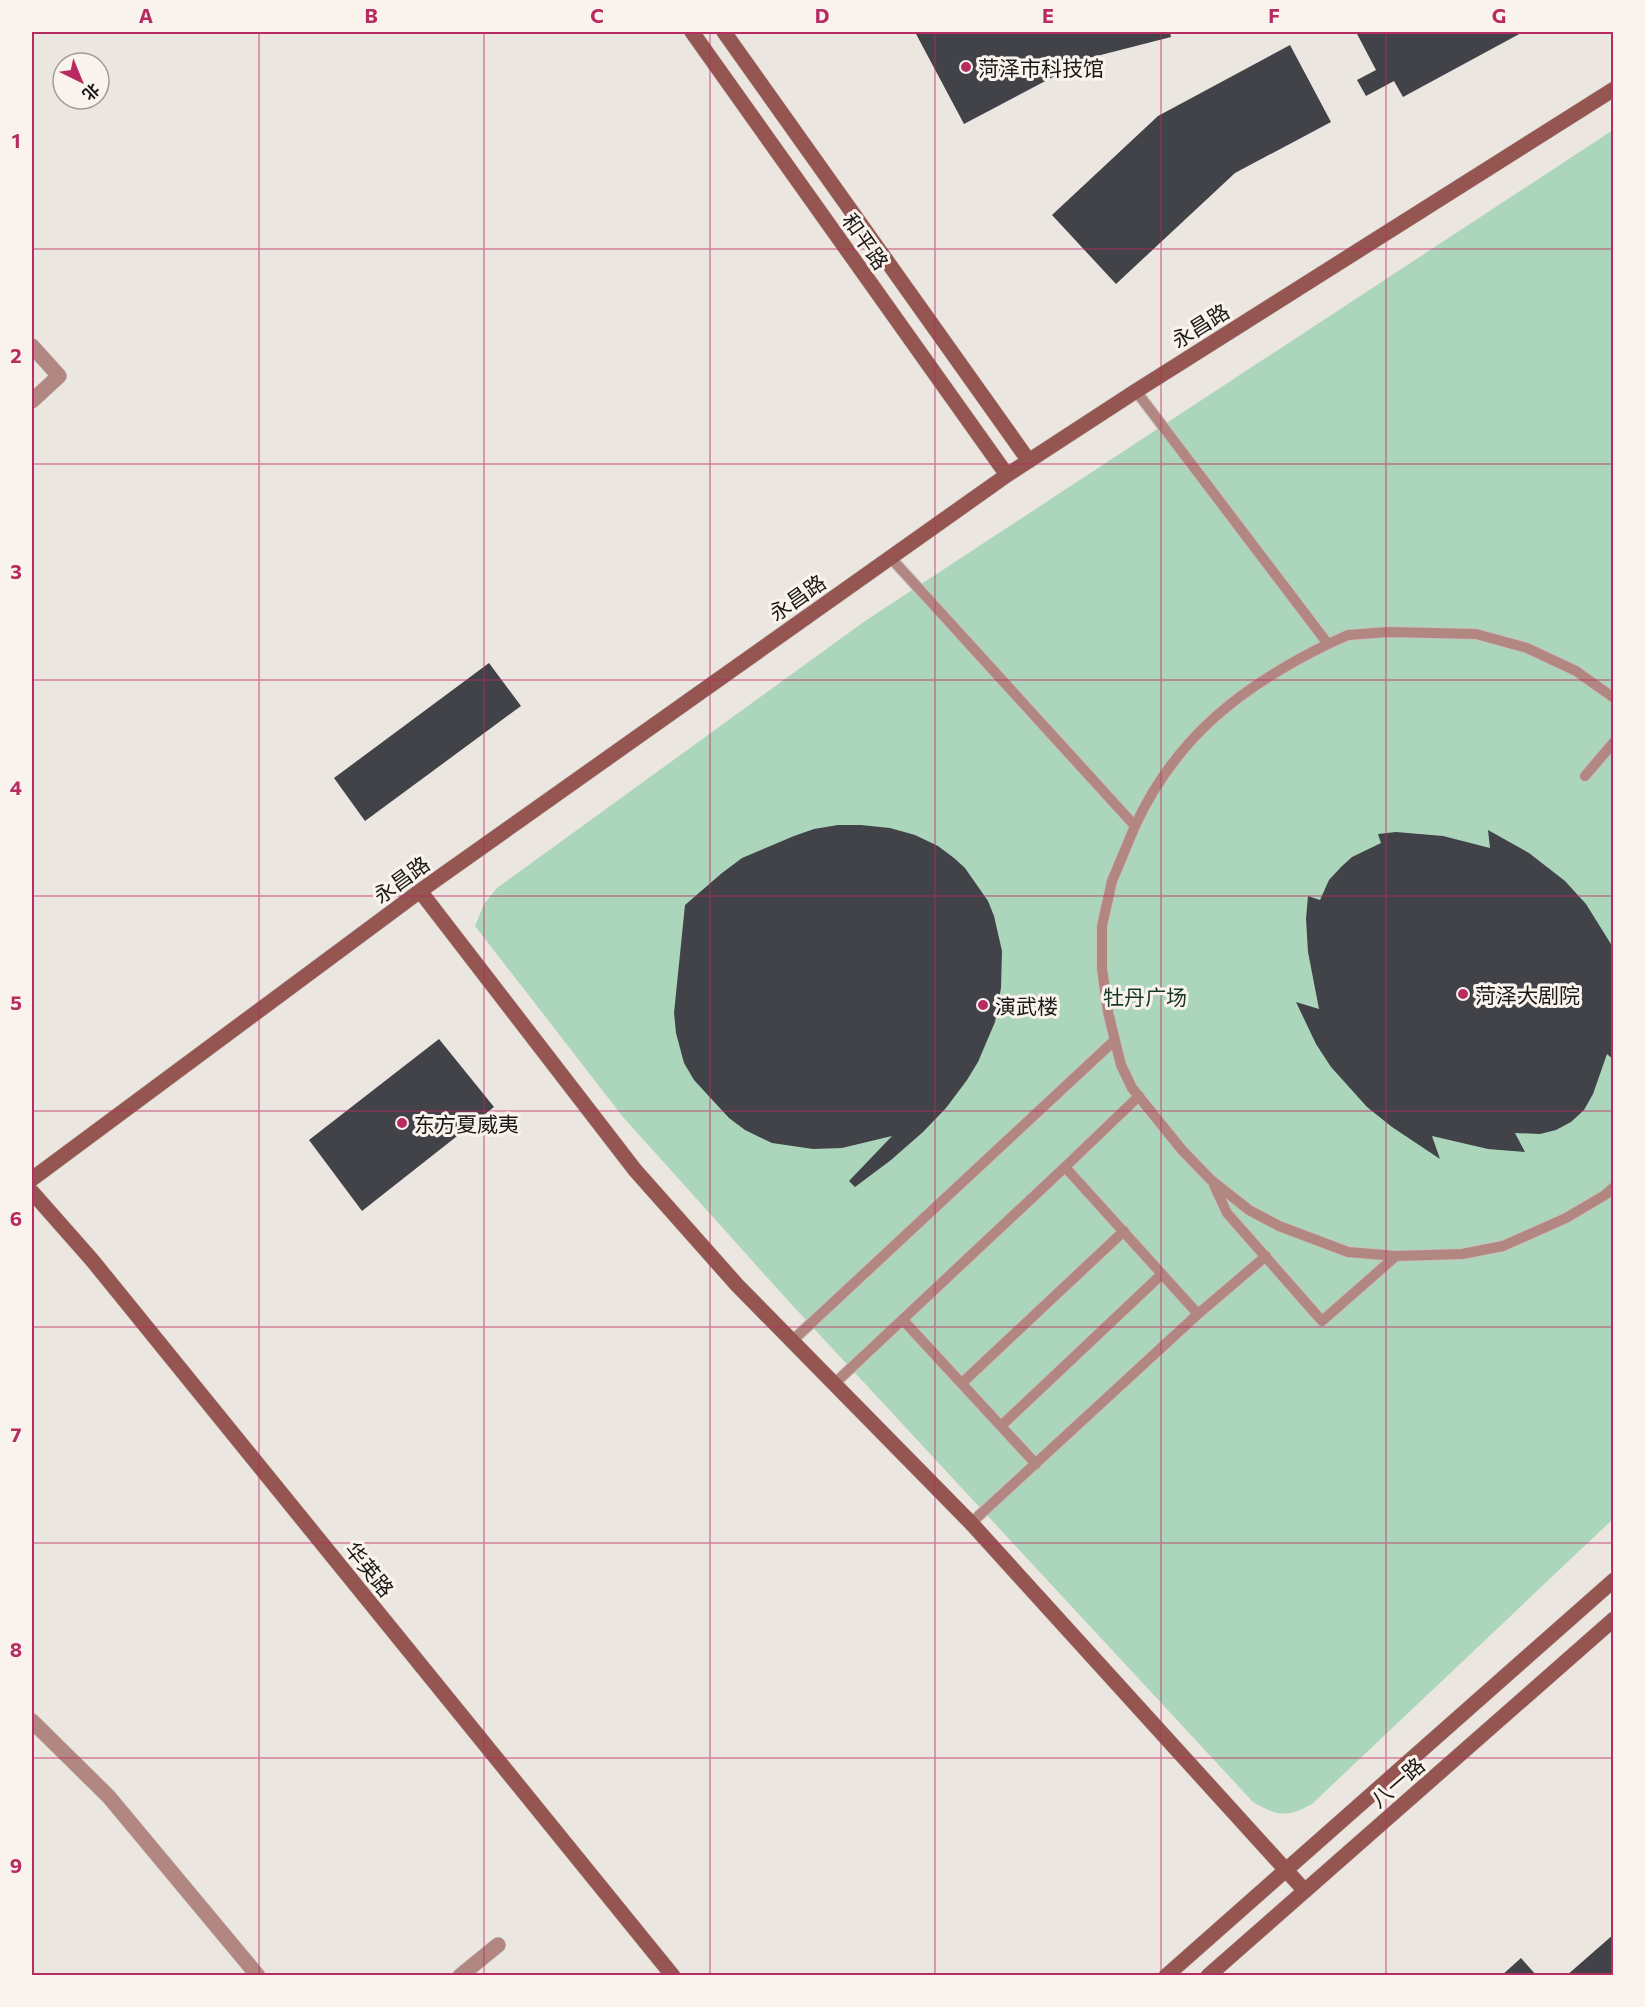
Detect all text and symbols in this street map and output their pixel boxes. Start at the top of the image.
text: A [139,3,153,27]
text: B [364,3,378,27]
text: C [590,3,604,27]
text: D [815,3,829,27]
text: E [1042,3,1054,27]
text: F [1268,3,1280,27]
text: G [1492,3,1506,27]
north arrow [51,51,111,111]
place label: 菏泽市科技馆 [978,55,1104,80]
marker: 菏泽市科技馆 [959,60,973,74]
text: 北 [79,80,104,105]
text: 1 [11,128,21,152]
street label: 和平路 [838,208,894,274]
street label: 永昌路 [1167,298,1233,352]
text: 2 [10,343,22,367]
text: 3 [10,559,22,583]
street label: 永昌路 [764,569,830,625]
text: 4 [10,775,22,799]
street label: 永昌路 [368,850,434,908]
place label: 菏泽大剧院 [1475,982,1580,1007]
park label: 牡丹广场 [1103,984,1187,1009]
marker: 菏泽大剧院 [1456,987,1470,1001]
text: 5 [10,990,22,1014]
place label: 演武楼 [995,993,1058,1018]
marker: 演武楼 [976,998,990,1012]
place label: 东方夏威夷 [414,1111,519,1136]
marker: 东方夏威夷 [395,1116,409,1130]
text: 6 [10,1206,22,1230]
text: 7 [11,1422,22,1446]
street label: 华英路 [340,1537,400,1601]
text: 8 [10,1637,22,1661]
street label: 八一路 [1365,1752,1429,1812]
text: 9 [10,1853,22,1877]

